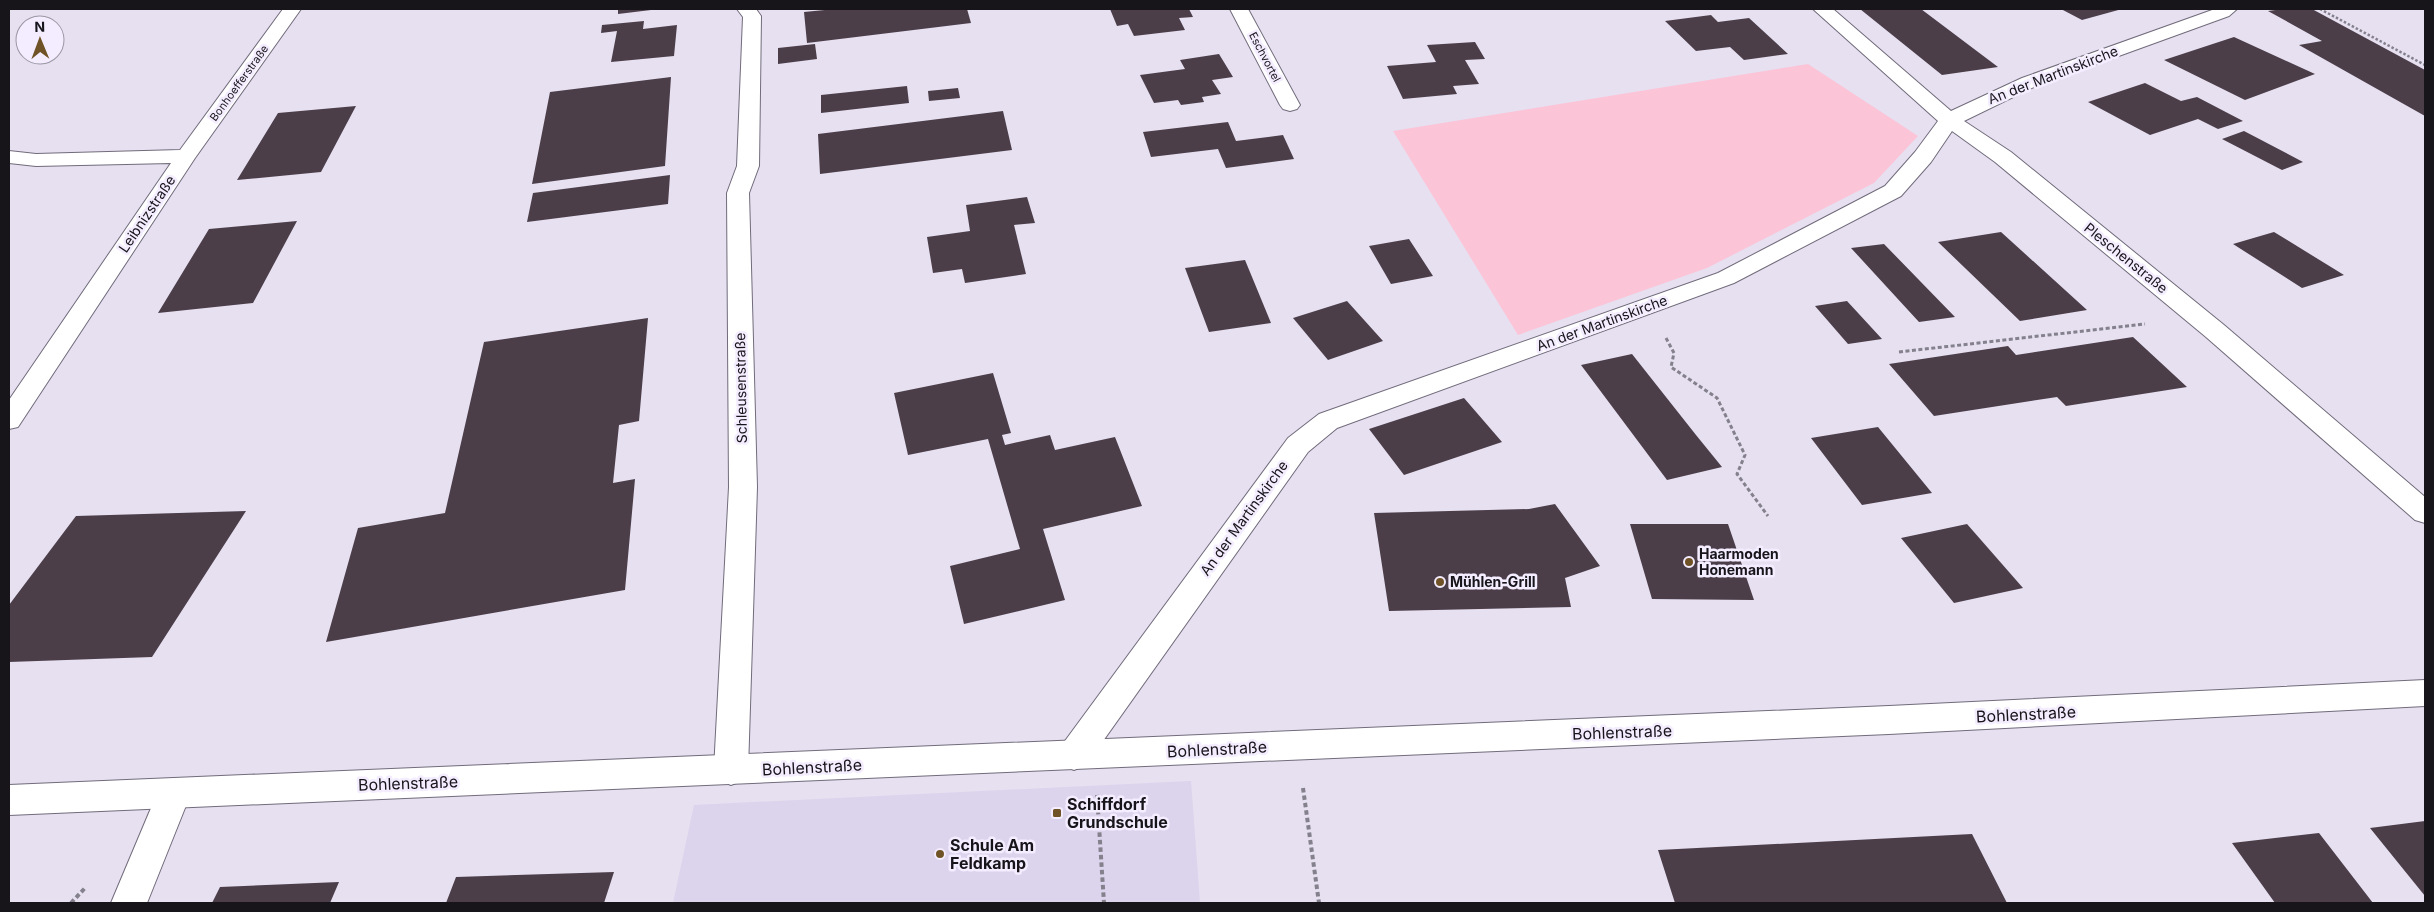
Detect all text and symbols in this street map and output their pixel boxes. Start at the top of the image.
north arrow [15,15,65,65]
text: N [34,18,45,35]
street label: Eschvortel [1246,30,1284,84]
street label: Bonhoefferstraße [207,42,271,124]
street label: An der Martinskirche [1985,42,2120,107]
street label: Leibnizstraße [115,172,179,256]
street label: Pleschenstraße [2081,219,2171,296]
street label: An der Martinskirche [1534,291,1670,354]
street label: Schleusenstraße [731,332,750,444]
street label: An der Martinskirche [1196,457,1291,579]
place label: Haarmoden Honemann [1699,545,1779,578]
marker: Haarmoden Honemann [1683,556,1695,568]
place label: Mühlen-Grill [1450,573,1536,590]
marker: Mühlen-Grill [1434,576,1446,588]
street label: Bohlenstraße [1976,701,2076,727]
street label: Bohlenstraße [1572,720,1672,744]
street label: Bohlenstraße [1167,736,1267,762]
street label: Bohlenstraße [762,754,862,780]
street label: Bohlenstraße [358,771,458,795]
place label: Schiffdorf Grundschule [1067,794,1168,832]
marker: Schiffdorf Grundschule [1051,807,1063,819]
place label: Schule Am Feldkamp [950,835,1034,873]
marker: Schule Am Feldkamp [934,848,946,860]

